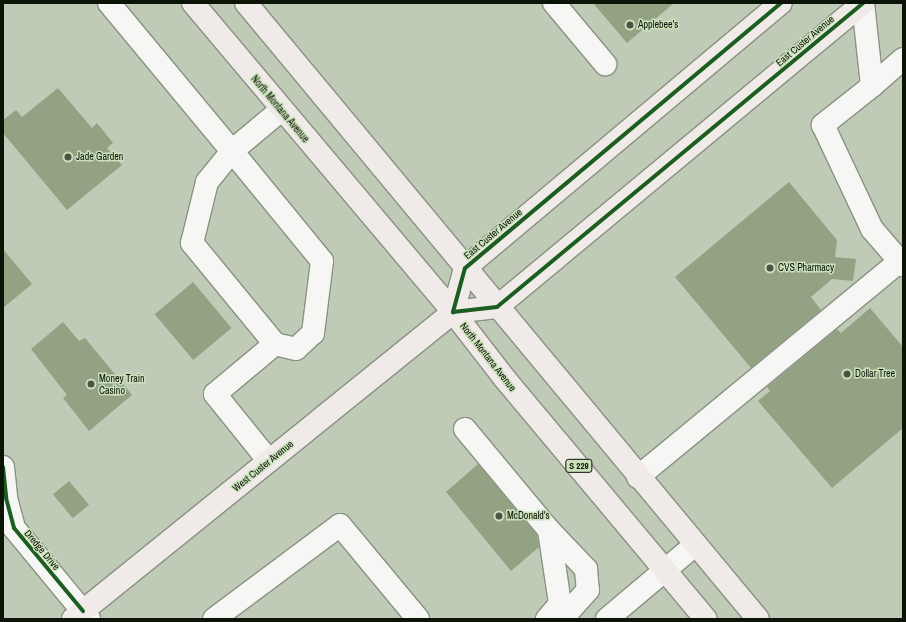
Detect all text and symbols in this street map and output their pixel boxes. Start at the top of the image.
street label: East Custer Avenue [773,13,837,69]
place label: Applebee's [638,19,678,31]
marker: Applebee's [625,20,635,30]
street label: North Montana Avenue [248,73,312,145]
place label: Jade Garden [76,151,123,163]
marker: Jade Garden [63,152,73,162]
street label: East Custer Avenue [461,206,525,262]
place label: CVS Pharmacy [778,262,834,274]
marker: CVS Pharmacy [765,263,775,273]
street label: North Montana Avenue [457,320,519,394]
place label: Dollar Tree [855,368,895,380]
marker: Dollar Tree [842,369,852,379]
place label: Money Train Casino [99,372,145,396]
marker: Money Train Casino [86,379,96,389]
street label: West Custer Avenue [230,438,296,494]
road number: S 229 [565,459,593,473]
place label: McDonald's [507,510,550,522]
marker: McDonald's [494,511,504,521]
street label: Dredge Drive [22,527,62,573]

